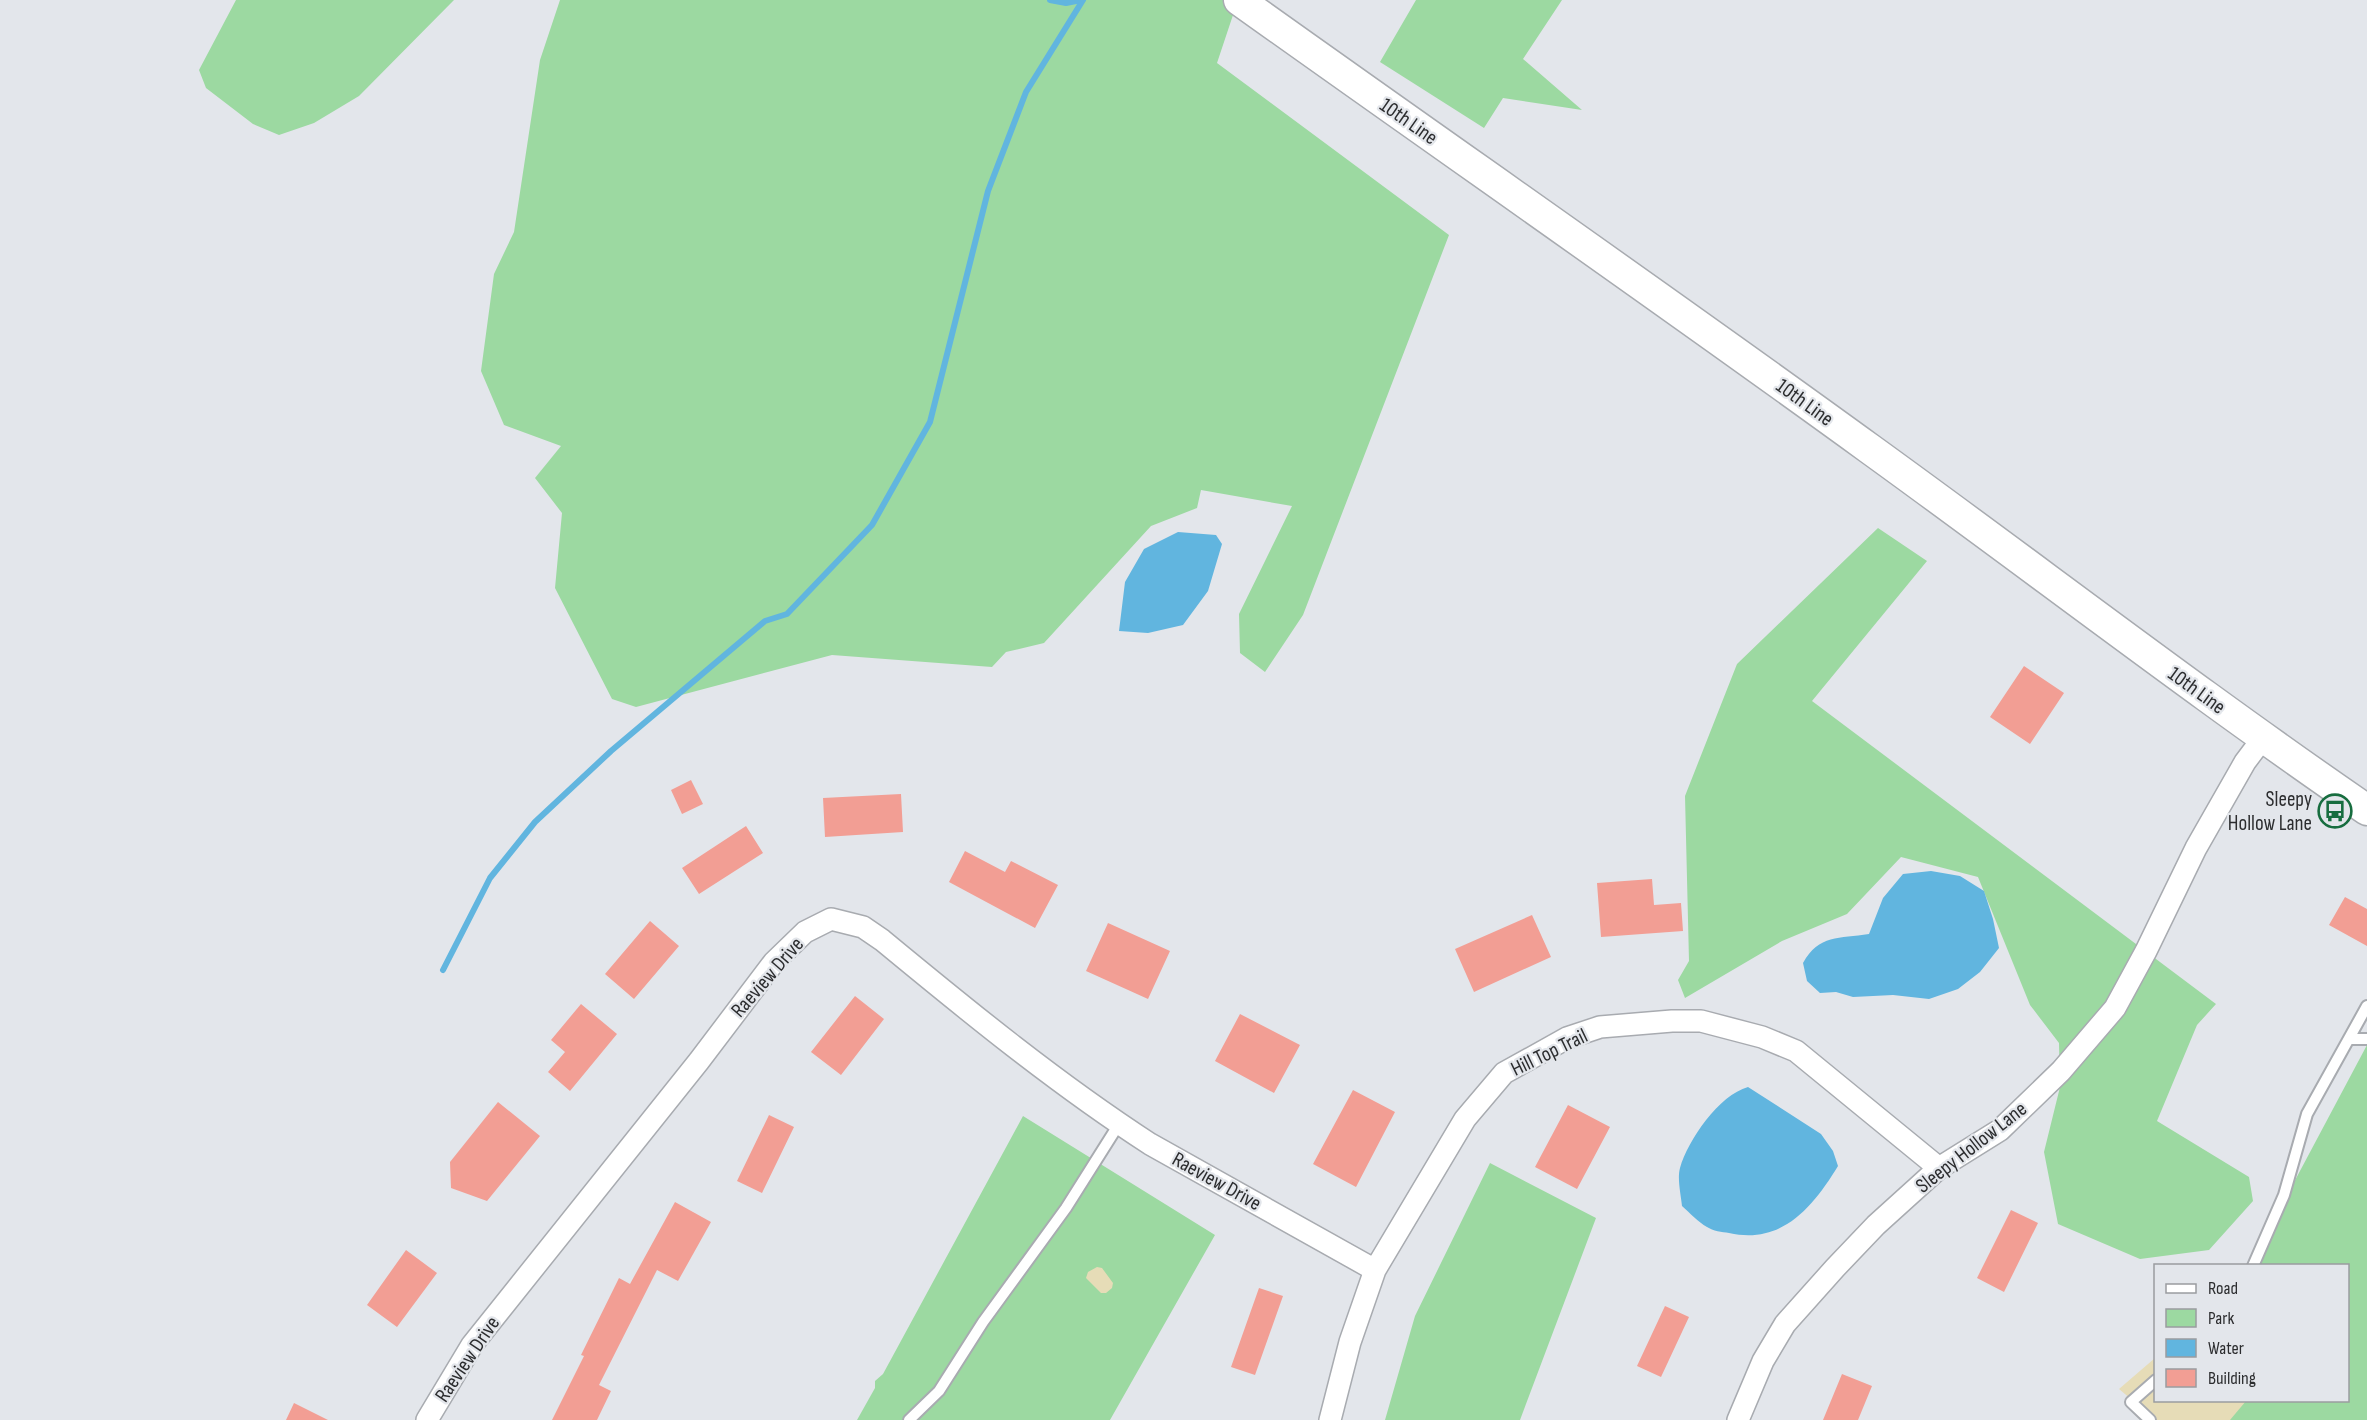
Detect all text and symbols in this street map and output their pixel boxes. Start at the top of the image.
street label: 10th Line [1375,93,1442,150]
street label: 10th Line [1771,373,1838,431]
street label: 10th Line [2163,661,2230,719]
place label: Sleepy Hollow Lane [2228,787,2312,836]
bus stop icon: Sleepy Hollow Lane [2317,793,2353,829]
street label: Raeview Drive [726,932,809,1023]
street label: Hill Top Trail [1507,1023,1592,1082]
street label: Sleepy Hollow Lane [1911,1096,2032,1198]
street label: Raeview Drive [1168,1147,1266,1216]
legend [2154,1264,2349,1402]
text: Road [2208,1278,2238,1299]
text: Park [2208,1308,2234,1329]
street label: Raeview Drive [430,1312,505,1407]
text: Water [2208,1338,2244,1359]
text: Building [2208,1368,2256,1389]

